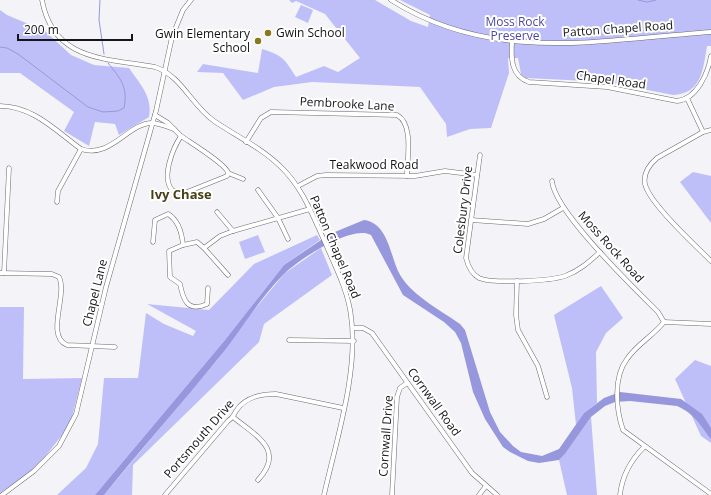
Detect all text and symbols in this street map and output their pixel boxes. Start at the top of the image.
park label: Moss Rock Preserve [485,13,545,44]
scale bar [18,16,132,42]
street label: Patton Chapel Road [562,16,674,41]
text: 200 m [24,21,59,38]
place label: Gwin School [276,24,345,41]
place label: Gwin Elementary School [155,25,251,56]
marker: Gwin School [263,28,273,38]
marker: Gwin Elementary School [253,36,263,46]
street label: Chapel Road [575,66,647,93]
street label: Pembrooke Lane [299,93,395,114]
street label: Teakwood Road [329,156,419,173]
street label: Colesbury Drive [449,165,476,255]
district label: Ivy Chase [150,185,212,203]
street label: Patton Chapel Road [306,193,365,301]
street label: Moss Rock Road [575,207,648,286]
street label: Chapel Lane [78,257,111,328]
street label: Cornwall Road [404,364,465,439]
street label: Cornwall Drive [374,394,397,477]
street label: Portsmouth Drive [160,395,238,482]

